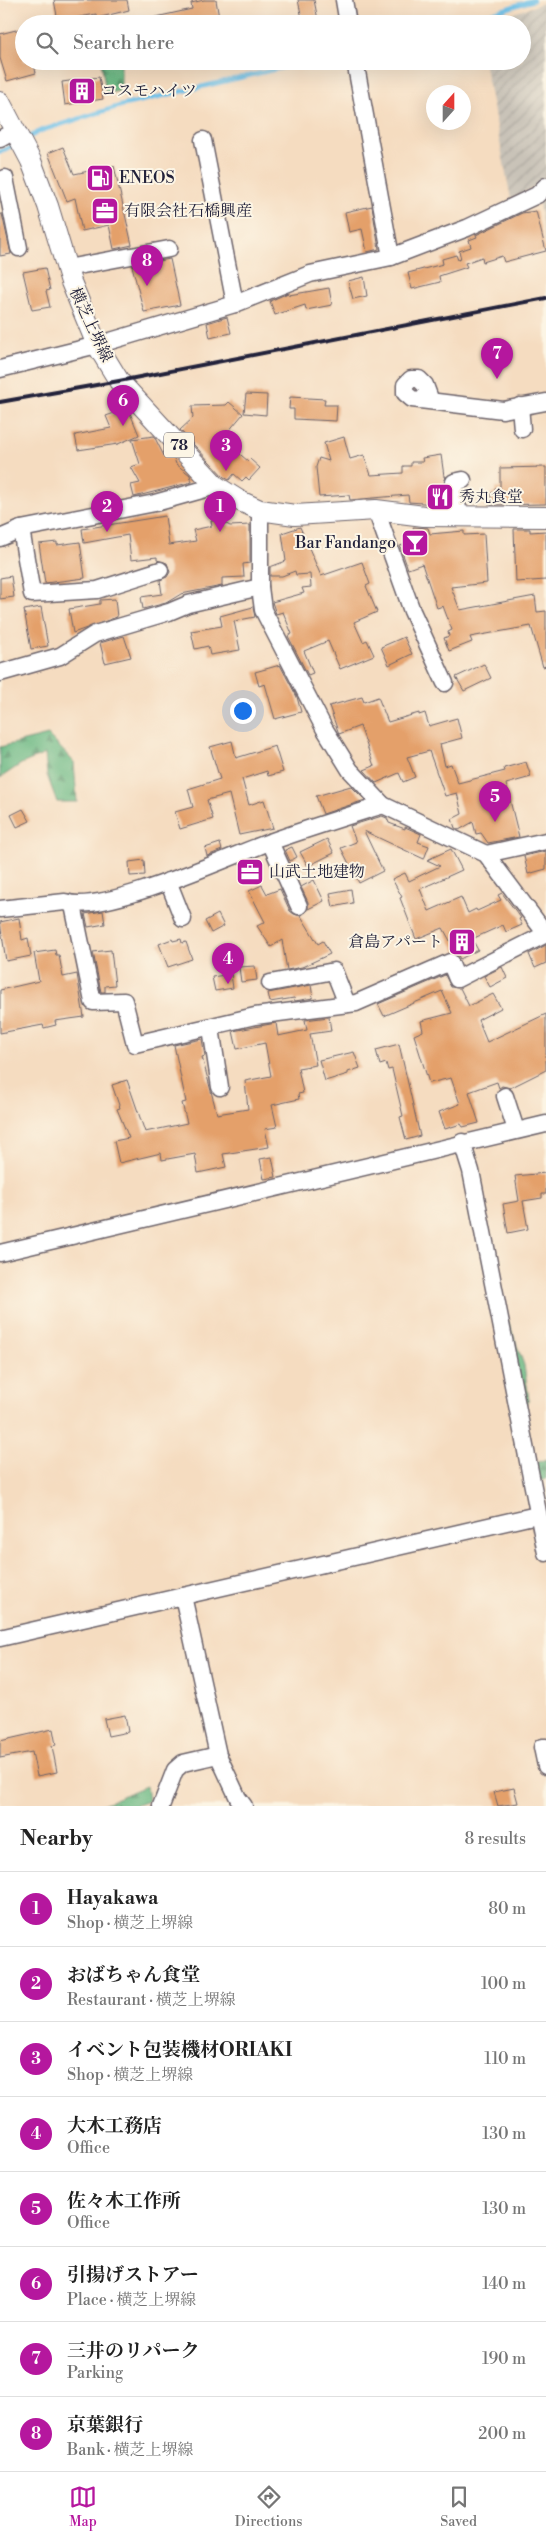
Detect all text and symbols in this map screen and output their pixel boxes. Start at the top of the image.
search box [15,15,531,70]
icon: search [33,29,61,57]
text: Search here [73,31,174,55]
building icon: コスモハイツ [67,76,97,106]
place label: コスモハイツ [101,81,197,101]
north arrow [426,85,471,130]
fuel station icon: ENEOS [85,163,115,193]
place label: ENEOS [119,168,175,188]
office icon: 有限会社石橋興産 [90,196,120,226]
place label: 有限会社石橋興産 [124,201,252,221]
pin: 8 [131,245,163,286]
street label: 横芝上堺線 [65,285,117,365]
pin: 7 [481,338,513,379]
pin: 6 [107,385,139,426]
pin: 3 [210,430,242,471]
road number: 78 [164,432,194,458]
restaurant icon: 秀丸食堂 [425,482,455,512]
place label: 秀丸食堂 [459,487,523,507]
pin: 2 [91,491,123,532]
pin: 1 [204,491,236,532]
bar icon: Bar Fandango [400,528,430,558]
place label: Bar Fandango [294,533,396,553]
your location [230,698,256,724]
pin: 5 [479,781,511,822]
office icon: 山武土地建物 [235,857,265,887]
place label: 山武土地建物 [269,862,365,882]
building icon: 倉島アパート [447,927,477,957]
place label: 倉島アパート [348,932,443,952]
pin: 4 [212,943,244,984]
text: Nearby [20,1826,93,1852]
text: 8 results [464,1829,526,1849]
text: Hayakawa [67,1886,158,1910]
text: 1 [32,1899,40,1919]
text: 80 m [488,1899,526,1919]
text: Shop · 横芝上堺線 [67,1913,193,1933]
text: おばちゃん食堂 [67,1963,200,1987]
text: 2 [31,1974,41,1994]
text: 100 m [481,1974,526,1994]
text: Restaurant · 横芝上堺線 [67,1990,236,2010]
text: イベント包装機材ORIAKI [67,2038,292,2062]
text: 3 [31,2049,41,2069]
text: 110 m [484,2049,526,2069]
text: Shop · 横芝上堺線 [67,2065,193,2085]
text: 大木工務店 [67,2114,162,2138]
text: 4 [31,2124,41,2144]
text: 130 m [482,2124,526,2144]
text: Office [67,2138,110,2158]
text: 佐々木工作所 [67,2189,181,2213]
text: 5 [31,2199,41,2219]
text: 130 m [482,2199,526,2219]
text: Office [67,2213,110,2233]
text: 引揚げストアー [67,2263,199,2287]
text: 6 [31,2274,41,2294]
text: 140 m [482,2274,526,2294]
text: Place · 横芝上堺線 [67,2290,196,2310]
text: 三井のリパーク [67,2339,199,2363]
text: 7 [31,2349,41,2369]
text: 190 m [482,2349,526,2369]
text: Parking [67,2363,123,2383]
text: 京葉銀行 [67,2413,143,2437]
text: 8 [31,2424,41,2444]
text: 200 m [478,2424,526,2444]
text: Bank · 横芝上堺線 [67,2440,193,2460]
tab: Map [69,2483,97,2531]
tab: Directions [235,2483,302,2531]
tab: Saved [440,2483,477,2531]

